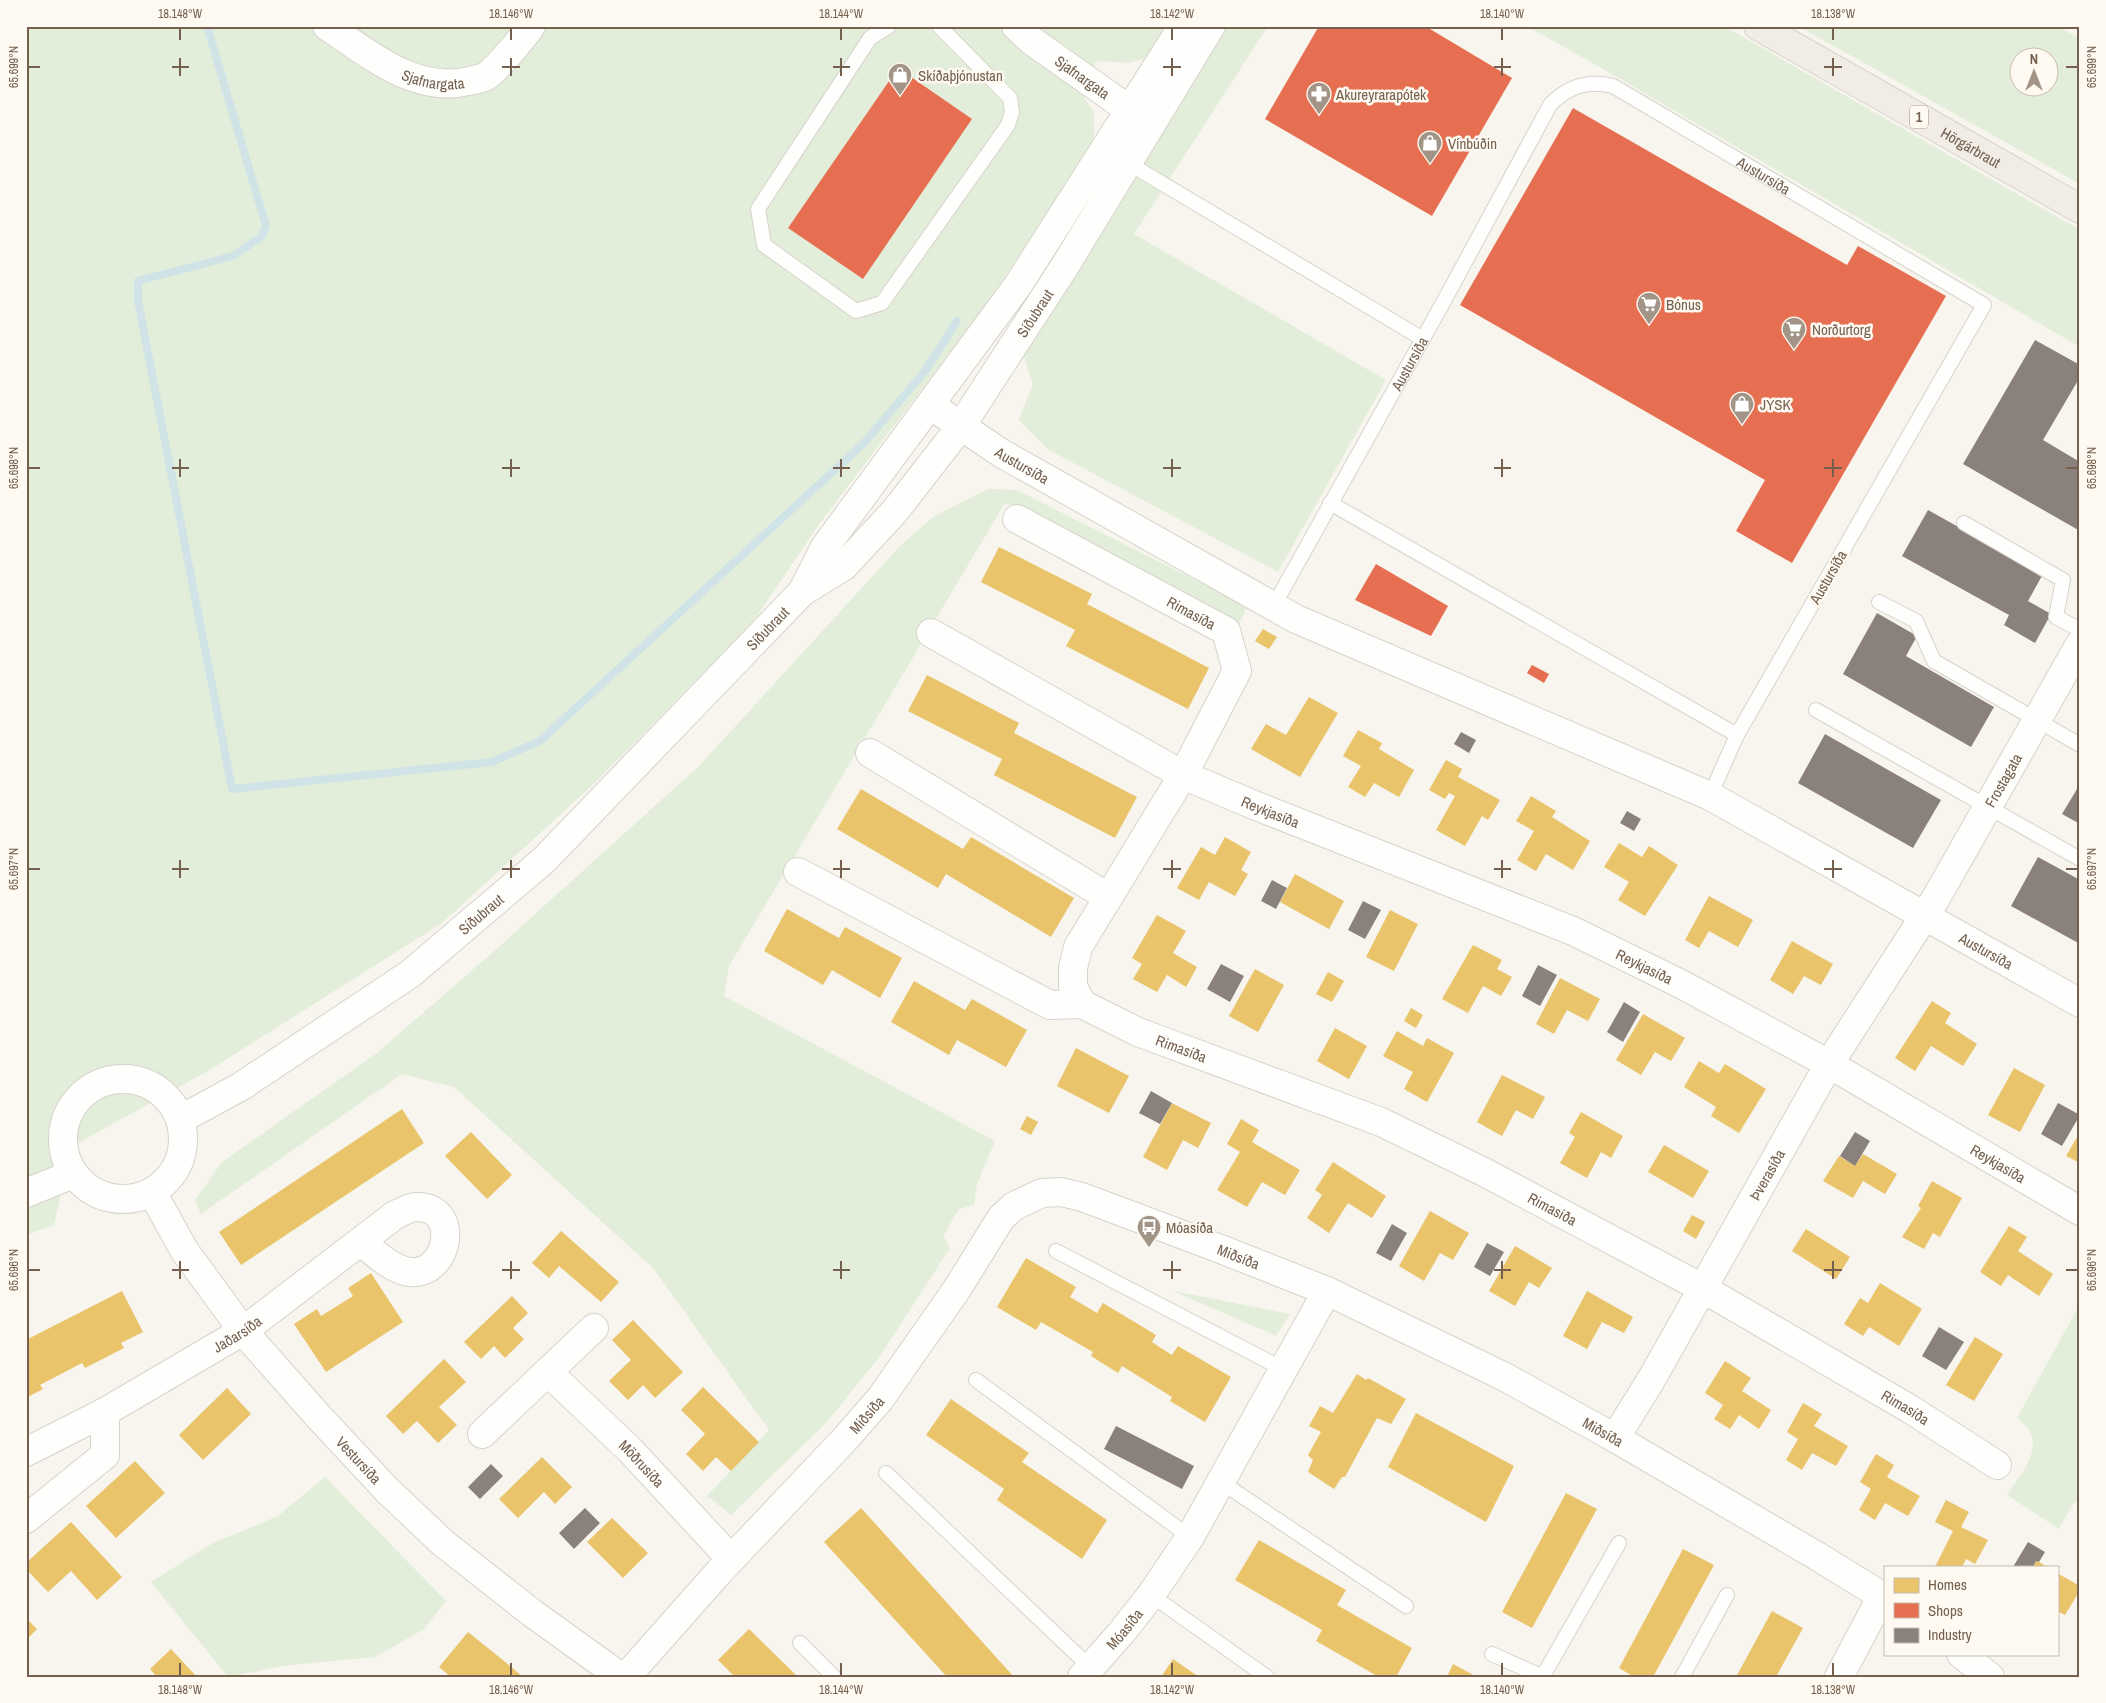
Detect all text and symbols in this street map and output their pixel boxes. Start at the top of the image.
text: 18.148°W [158,6,203,22]
text: 18.146°W [489,6,534,22]
text: 18.144°W [819,6,864,22]
text: 18.142°W [1150,6,1195,22]
text: 18.140°W [1480,6,1525,22]
text: 18.138°W [1811,6,1856,22]
text: 65.699°N [6,46,22,88]
text: 65.699°N [2084,46,2100,88]
north arrow [2008,48,2058,98]
street label: Sjafnargata [1051,50,1115,104]
text: N [2030,50,2038,68]
shop icon: Skíðaþjónustan [887,62,913,96]
street label: Sjafnargata [399,64,466,94]
place label: Skíðaþjónustan [918,65,1003,86]
pharmacy icon: Akureyrarapótek [1306,81,1332,115]
place label: Akureyrarapótek [1335,84,1427,105]
road number: 1 [1910,105,1928,128]
street label: Hörgárbraut [1937,122,2005,173]
shop icon: Vínbúðin [1417,130,1443,164]
place label: Vínbúðin [1448,133,1497,154]
street label: Austursíða [1732,151,1795,199]
street label: Síðubraut [1011,284,1058,341]
supermarket icon: Bónus [1636,291,1662,325]
place label: Bónus [1666,294,1701,315]
supermarket icon: Norðurtorg [1781,316,1807,350]
place label: Norðurtorg [1812,319,1871,340]
street label: Austursíða [1385,332,1433,395]
shop icon: JYSK [1729,391,1755,425]
place label: JYSK [1760,394,1792,415]
street label: Austursíða [990,441,1053,489]
text: 65.698°N [6,447,22,489]
text: 65.698°N [2084,447,2100,489]
street label: Austursíða [1804,546,1852,609]
street label: Rimasíða [1163,591,1220,634]
street label: Síðubraut [741,601,794,655]
street label: Frostagata [1979,749,2027,811]
street label: Reykjasíða [1238,790,1303,832]
text: 65.697°N [6,848,22,890]
text: 65.697°N [2084,848,2100,890]
street label: Síðubraut [454,888,508,939]
street label: Austursíða [1955,927,2017,974]
street label: Reykjasíða [1613,943,1677,989]
street label: Rimasíða [1153,1029,1210,1067]
street label: Reykjasíða [1967,1139,2030,1188]
street label: Þverasíða [1744,1145,1790,1204]
street label: Rimasíða [1524,1187,1581,1230]
bus stop icon: Móasíða [1136,1214,1162,1248]
place label: Móasíða [1166,1217,1213,1238]
street label: Miðsíða [1214,1238,1263,1274]
text: 65.696°N [6,1249,22,1291]
text: 65.696°N [2084,1249,2100,1291]
street label: Jaðarsíða [209,1310,266,1357]
street label: Rimasíða [1878,1384,1934,1429]
street label: Miðsíða [844,1391,889,1438]
street label: Miðsíða [1579,1412,1628,1451]
street label: Vestursíða [332,1432,387,1489]
street label: Möðrusíða [615,1435,670,1492]
legend [1884,1566,2058,1656]
text: Homes [1928,1574,1967,1595]
text: Shops [1928,1600,1963,1621]
street label: Móasíða [1101,1604,1147,1654]
text: Industry [1928,1624,1973,1645]
text: 18.148°W [158,1682,203,1698]
text: 18.146°W [489,1682,534,1698]
text: 18.144°W [819,1682,864,1698]
text: 18.142°W [1150,1682,1195,1698]
text: 18.140°W [1480,1682,1525,1698]
text: 18.138°W [1811,1682,1856,1698]

